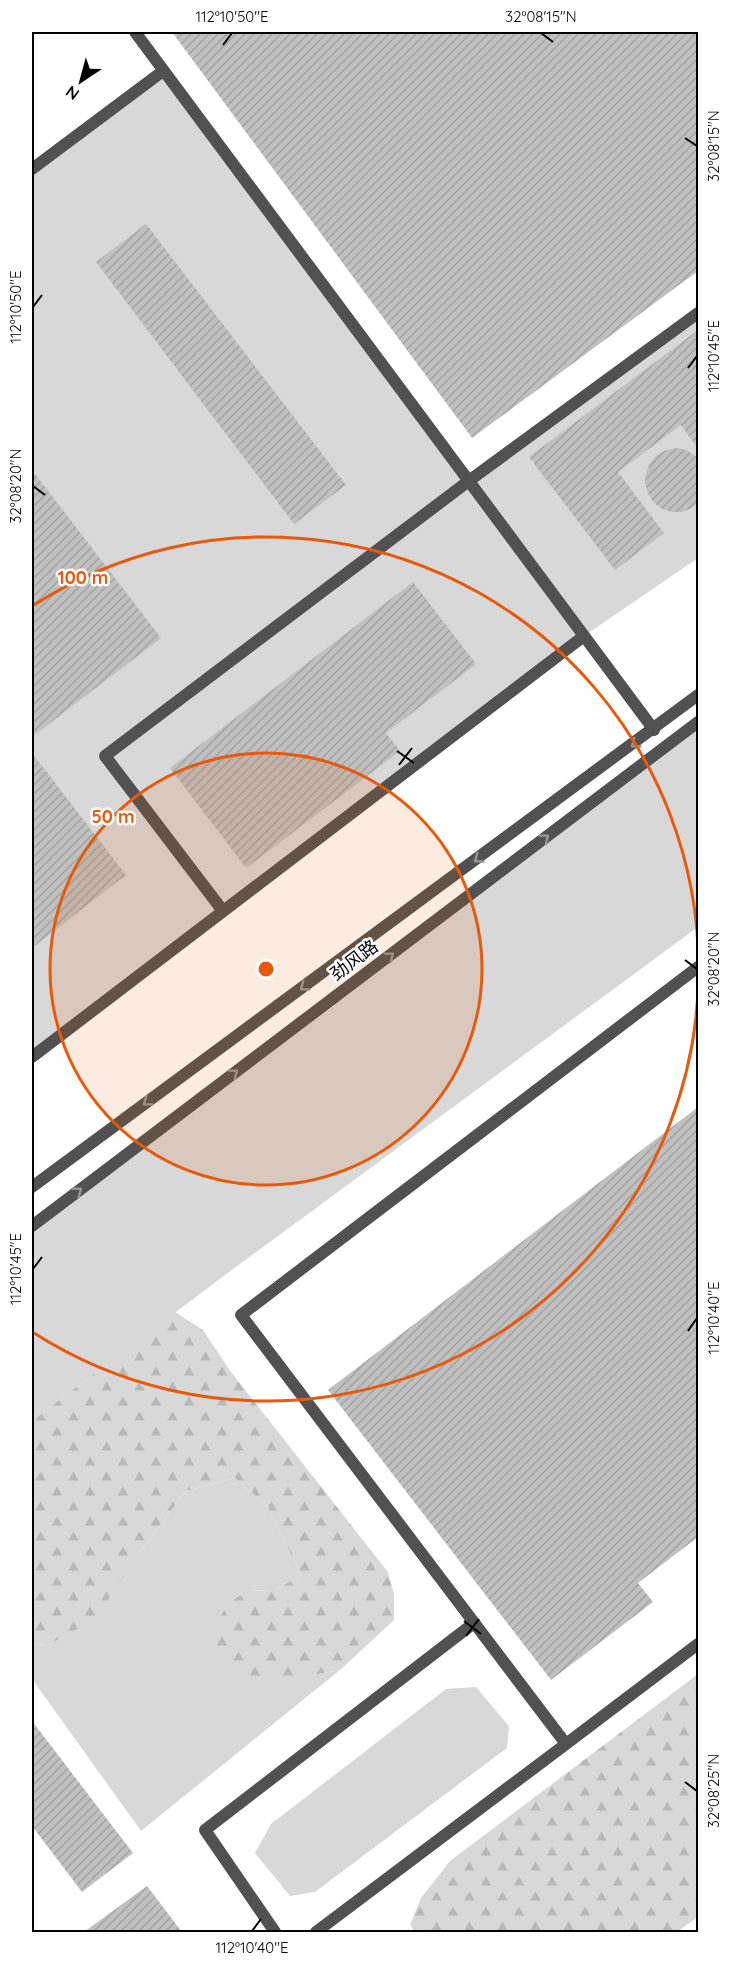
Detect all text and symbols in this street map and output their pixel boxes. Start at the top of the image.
text: 112°10'50"E [195,7,269,26]
text: 32°08'15"N [505,7,577,26]
north arrow [51,51,111,111]
text: N [62,82,83,105]
text: 32°08'15"N [704,110,723,182]
text: 112°10'50"E [6,270,25,344]
text: 112°10'45"E [704,320,723,392]
text: 32°08'20"N [6,449,25,523]
text: 100 m [58,566,108,589]
one-way arrow [631,736,642,747]
text: 50 m [91,805,135,828]
one-way arrow [538,835,549,846]
one-way arrow [474,852,485,863]
text: 32°08'20"N [704,932,723,1006]
street label: 劲风路 [326,935,382,985]
one-way arrow [383,952,394,963]
centre of rings [256,959,276,979]
one-way arrow [299,980,310,991]
one-way arrow [227,1070,238,1081]
one-way arrow [142,1095,153,1106]
one-way arrow [72,1187,83,1198]
text: 112°10'45"E [6,1233,25,1305]
text: 112°10'40"E [704,1282,723,1354]
text: 32°08'25"N [704,1754,723,1828]
text: 112°10'40"E [216,1938,288,1957]

